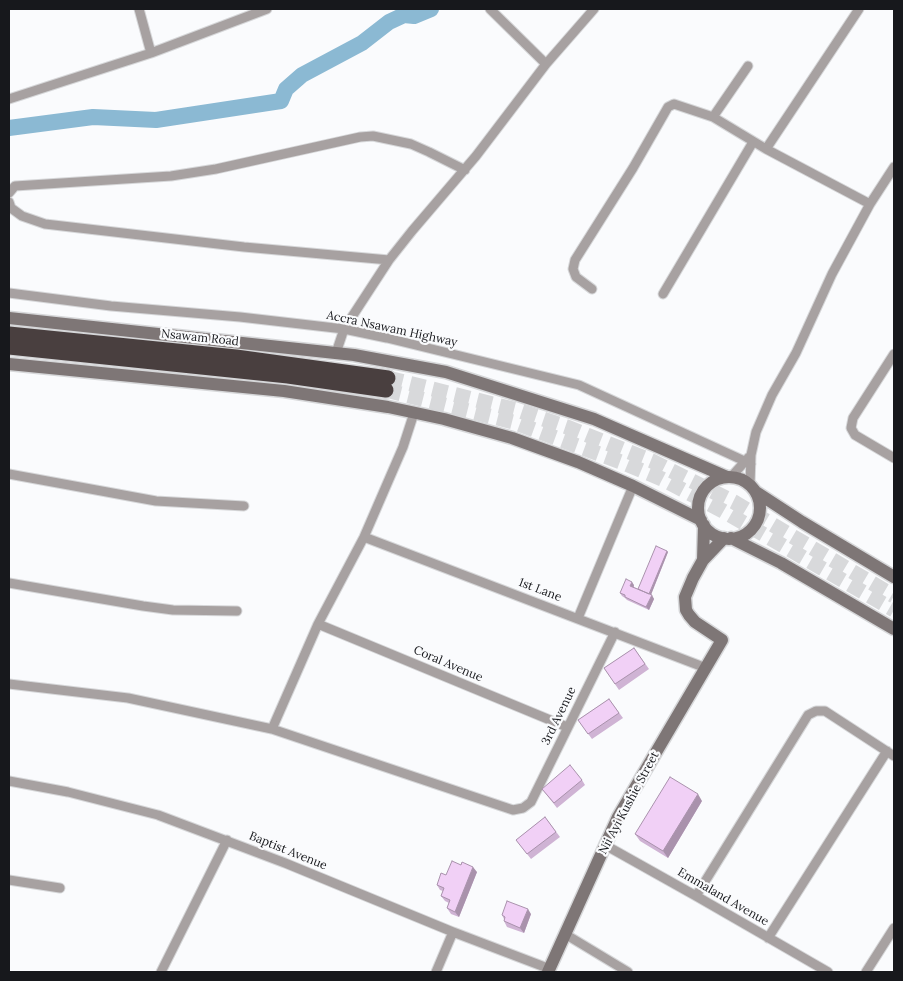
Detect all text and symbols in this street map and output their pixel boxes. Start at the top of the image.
street label: Accra Nsawam Highway [325,308,459,350]
street label: Nsawam Road [160,327,240,349]
street label: 1st Lane [516,575,564,605]
street label: Coral Avenue [411,643,485,685]
street label: 3rd Avenue [539,685,579,747]
street label: Nii Ayi Kushie Street [596,749,662,857]
street label: Baptist Avenue [247,829,329,873]
street label: Emmaland Avenue [675,865,771,929]

